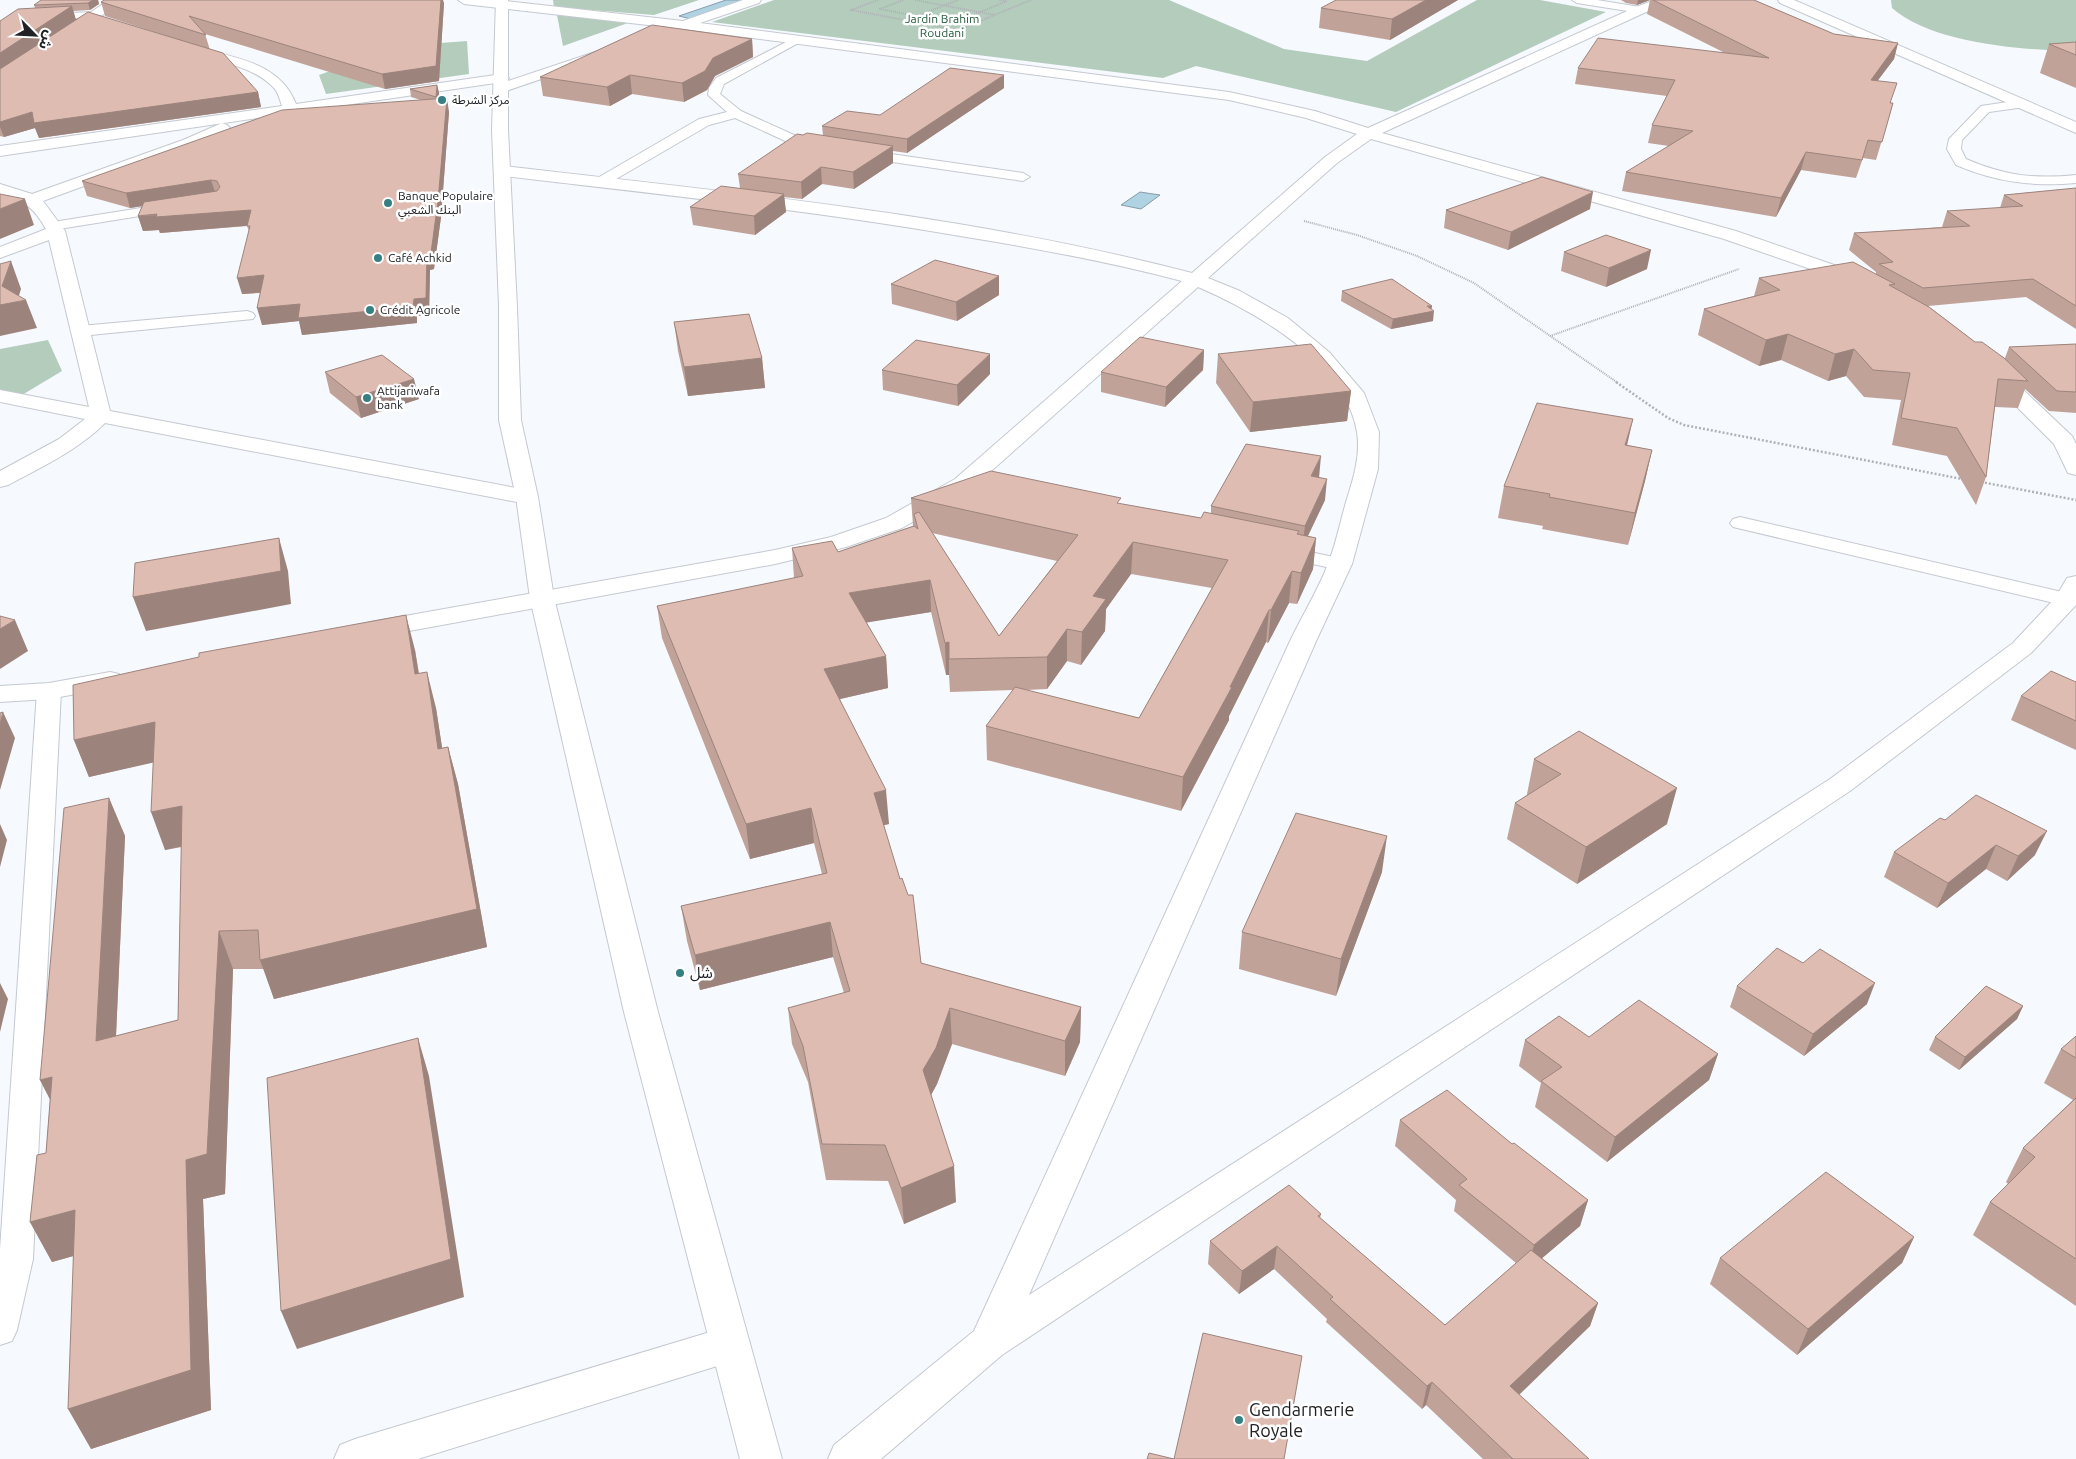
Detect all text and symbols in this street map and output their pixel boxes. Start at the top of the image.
north arrow [10,10,60,60]
park label: Jardin Brahim Roudani [905,12,979,39]
text: ش [36,28,58,52]
place label: مركز الشرطة [452,93,510,107]
marker: مركز الشرطة [436,94,448,106]
place label: Banque Populaire البنك الشعبي [398,189,493,220]
marker: Banque Populaire البنك الشعبي [382,197,394,209]
place label: Café Achkid [388,251,452,264]
marker: Café Achkid [372,252,384,264]
place label: Crédit Agricole [380,303,460,316]
marker: Crédit Agricole [364,304,376,316]
place label: Attijariwafa bank [377,384,440,411]
marker: Attijariwafa bank [361,392,373,404]
place label: شل [690,964,713,982]
marker: شل [674,967,686,979]
place label: Gendarmerie Royale [1249,1399,1354,1440]
marker: Gendarmerie Royale [1233,1414,1245,1426]

